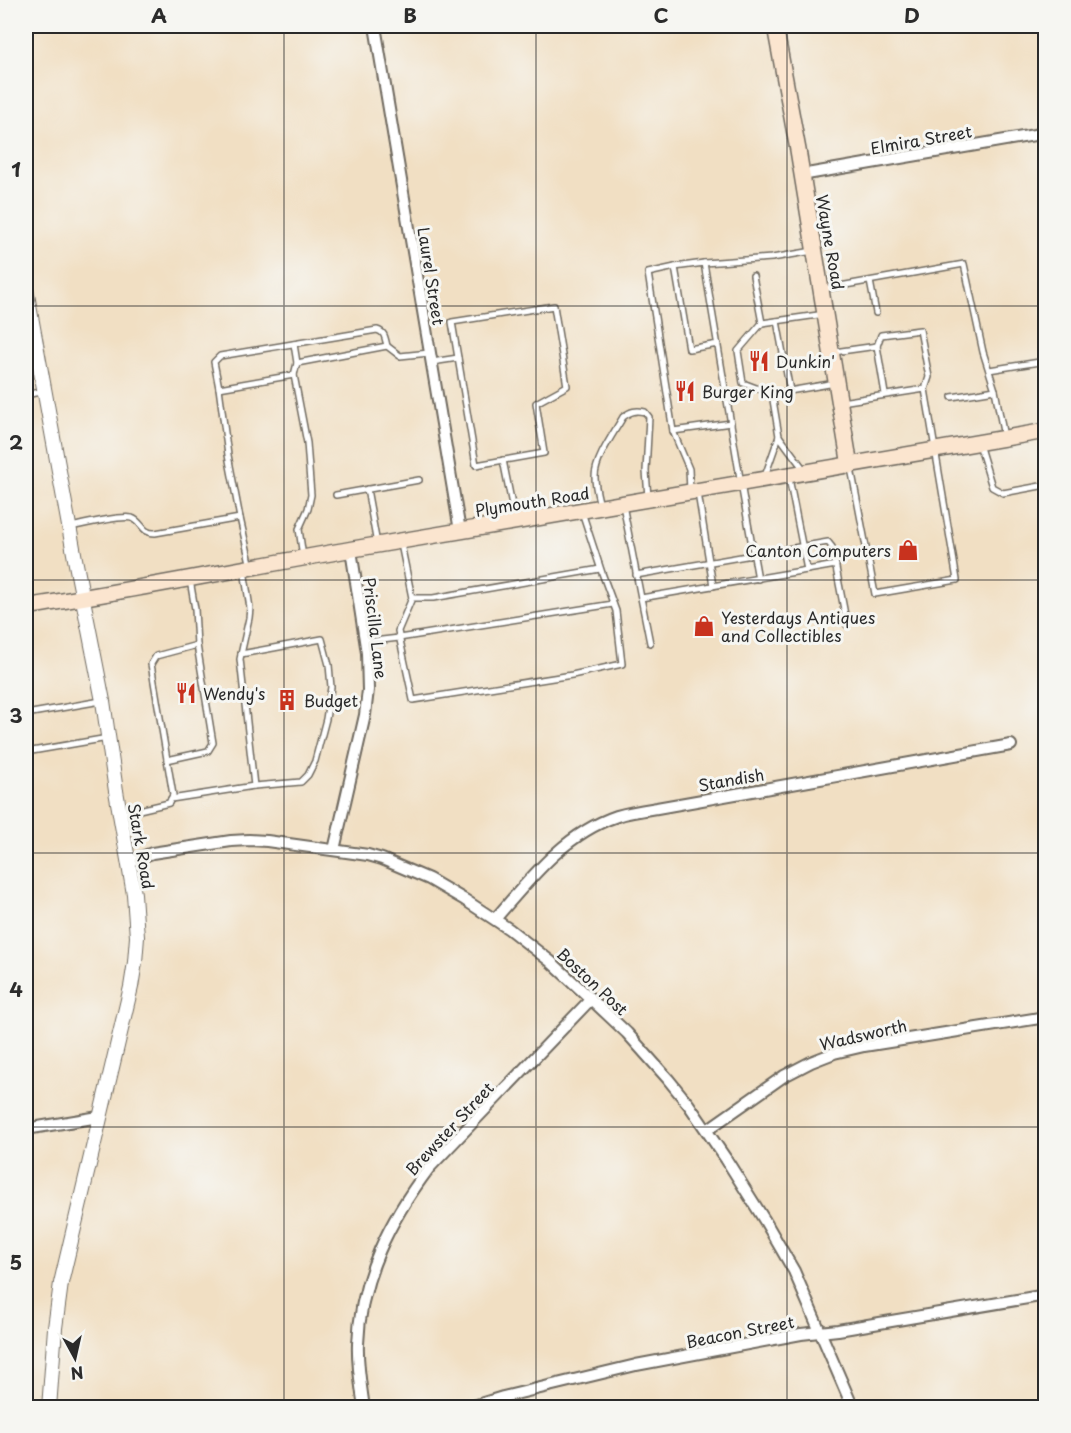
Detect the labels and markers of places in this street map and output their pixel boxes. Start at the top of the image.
restaurant icon: Dunkin' [747,349,771,373]
place label: Dunkin' [776,349,835,373]
restaurant icon: Burger King [673,379,697,403]
place label: Burger King [702,379,794,403]
place label: Canton Computers [745,538,891,562]
shop icon: Canton Computers [896,538,920,562]
place label: Yesterdays Antiques and Collectibles [721,605,875,647]
shop icon: Yesterdays Antiques and Collectibles [692,614,716,638]
restaurant icon: Wendy's [174,681,198,705]
place label: Wendy's [203,681,265,705]
building icon: Budget [275,688,299,712]
place label: Budget [304,688,359,712]

